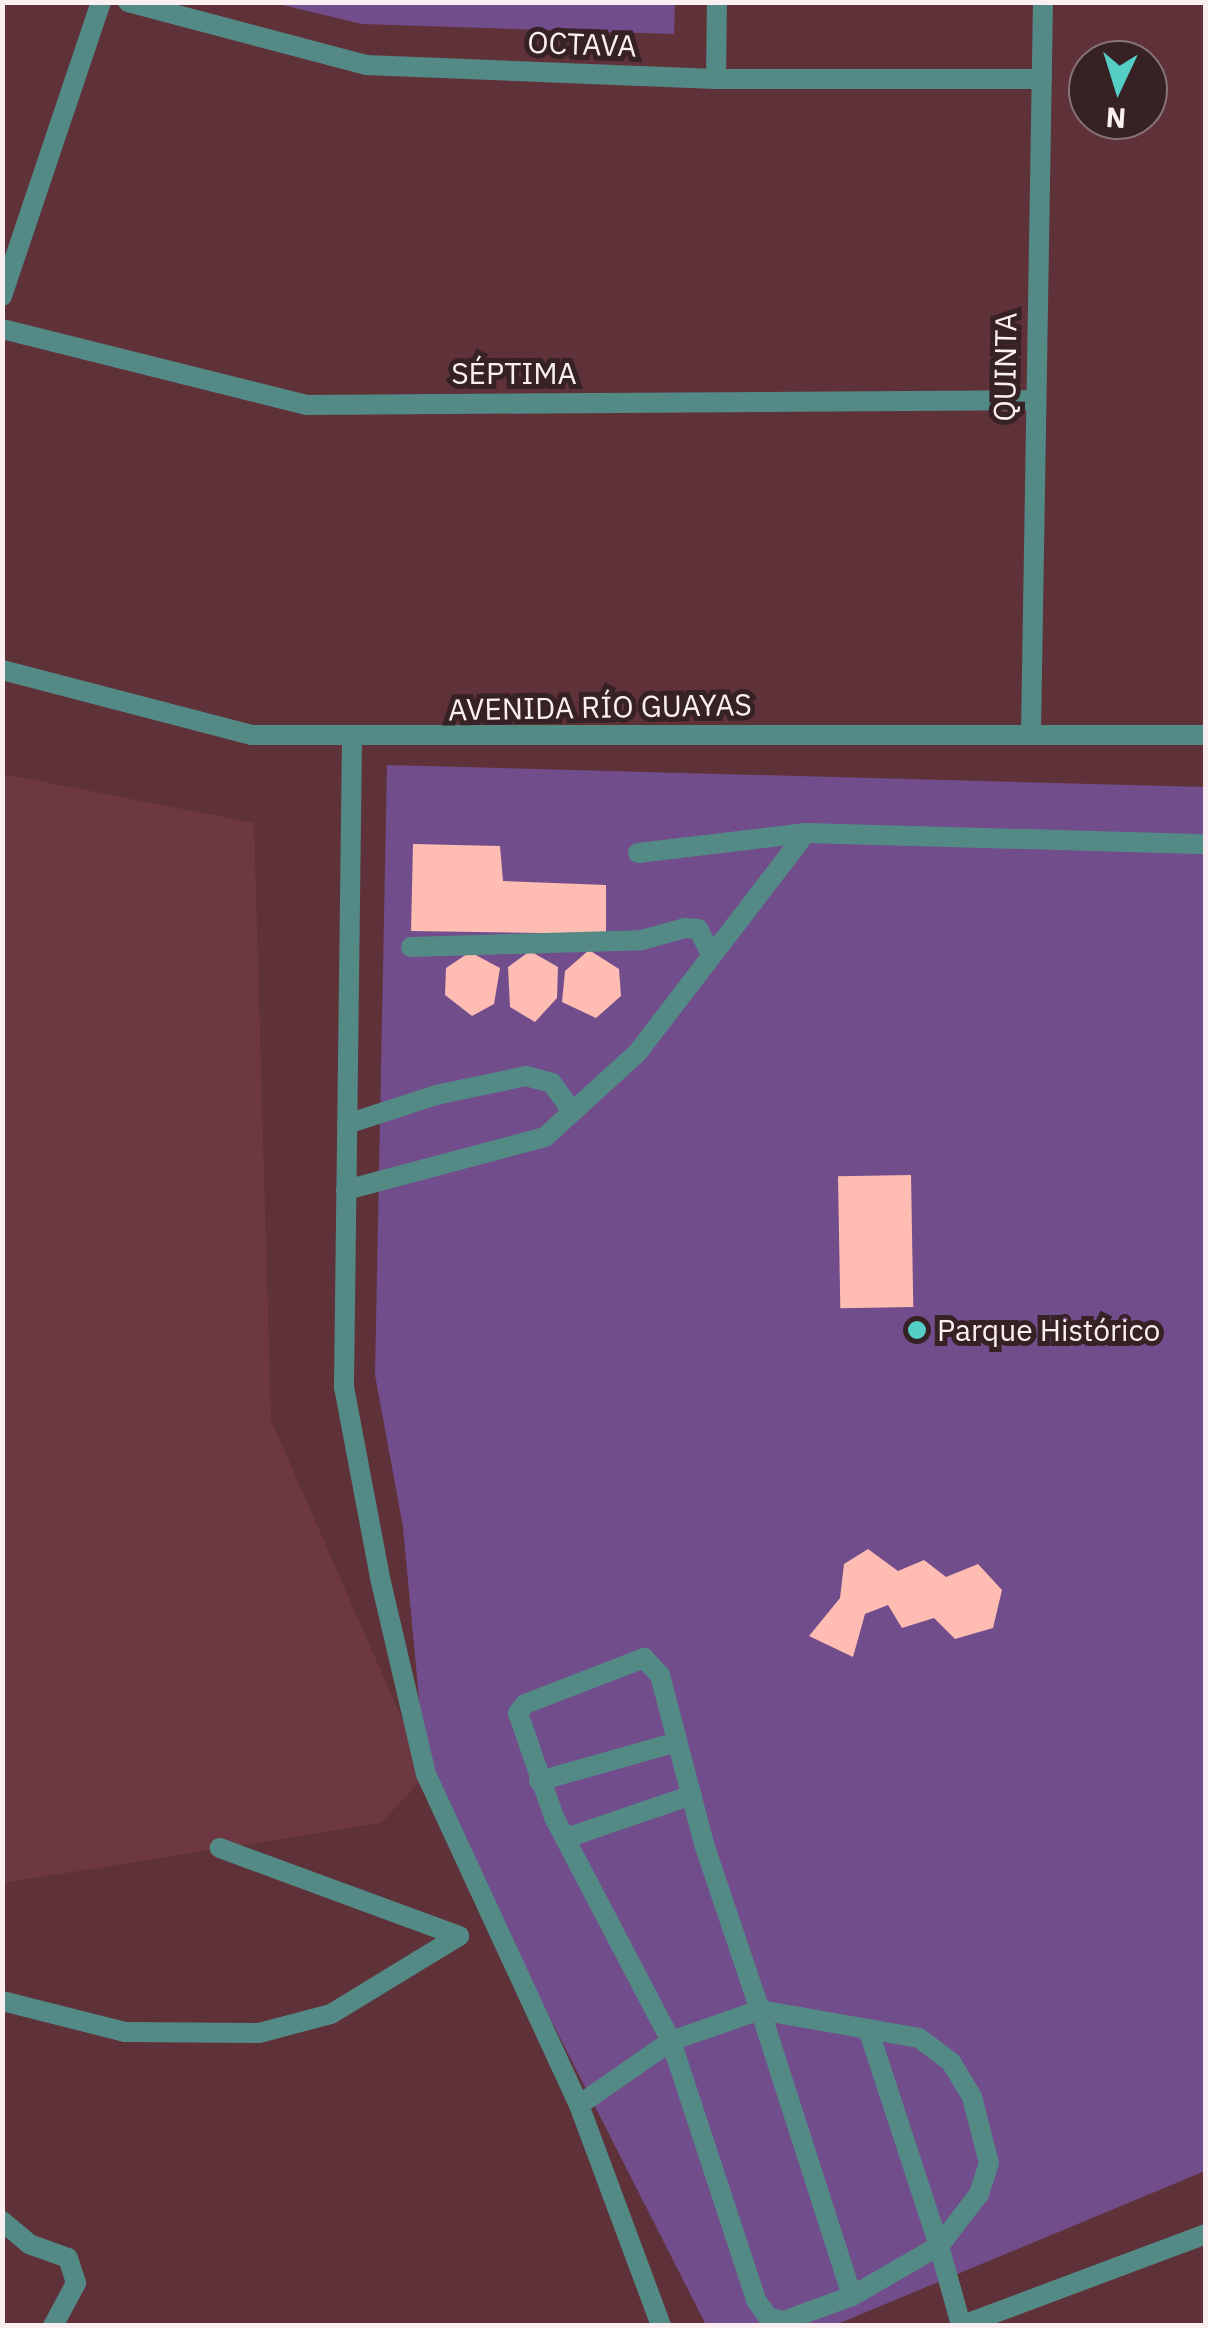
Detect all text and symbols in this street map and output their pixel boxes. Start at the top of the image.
street label: OCTAVA [527,24,637,64]
north arrow [1068,40,1168,140]
text: N [1105,99,1127,138]
street label: QUINTA [986,312,1024,422]
street label: SÉPTIMA [451,355,577,391]
street label: AVENIDA RÍO GUAYAS [448,686,752,728]
place label: Parque Histórico [937,1312,1160,1348]
marker: Parque Histórico [906,1319,928,1341]

